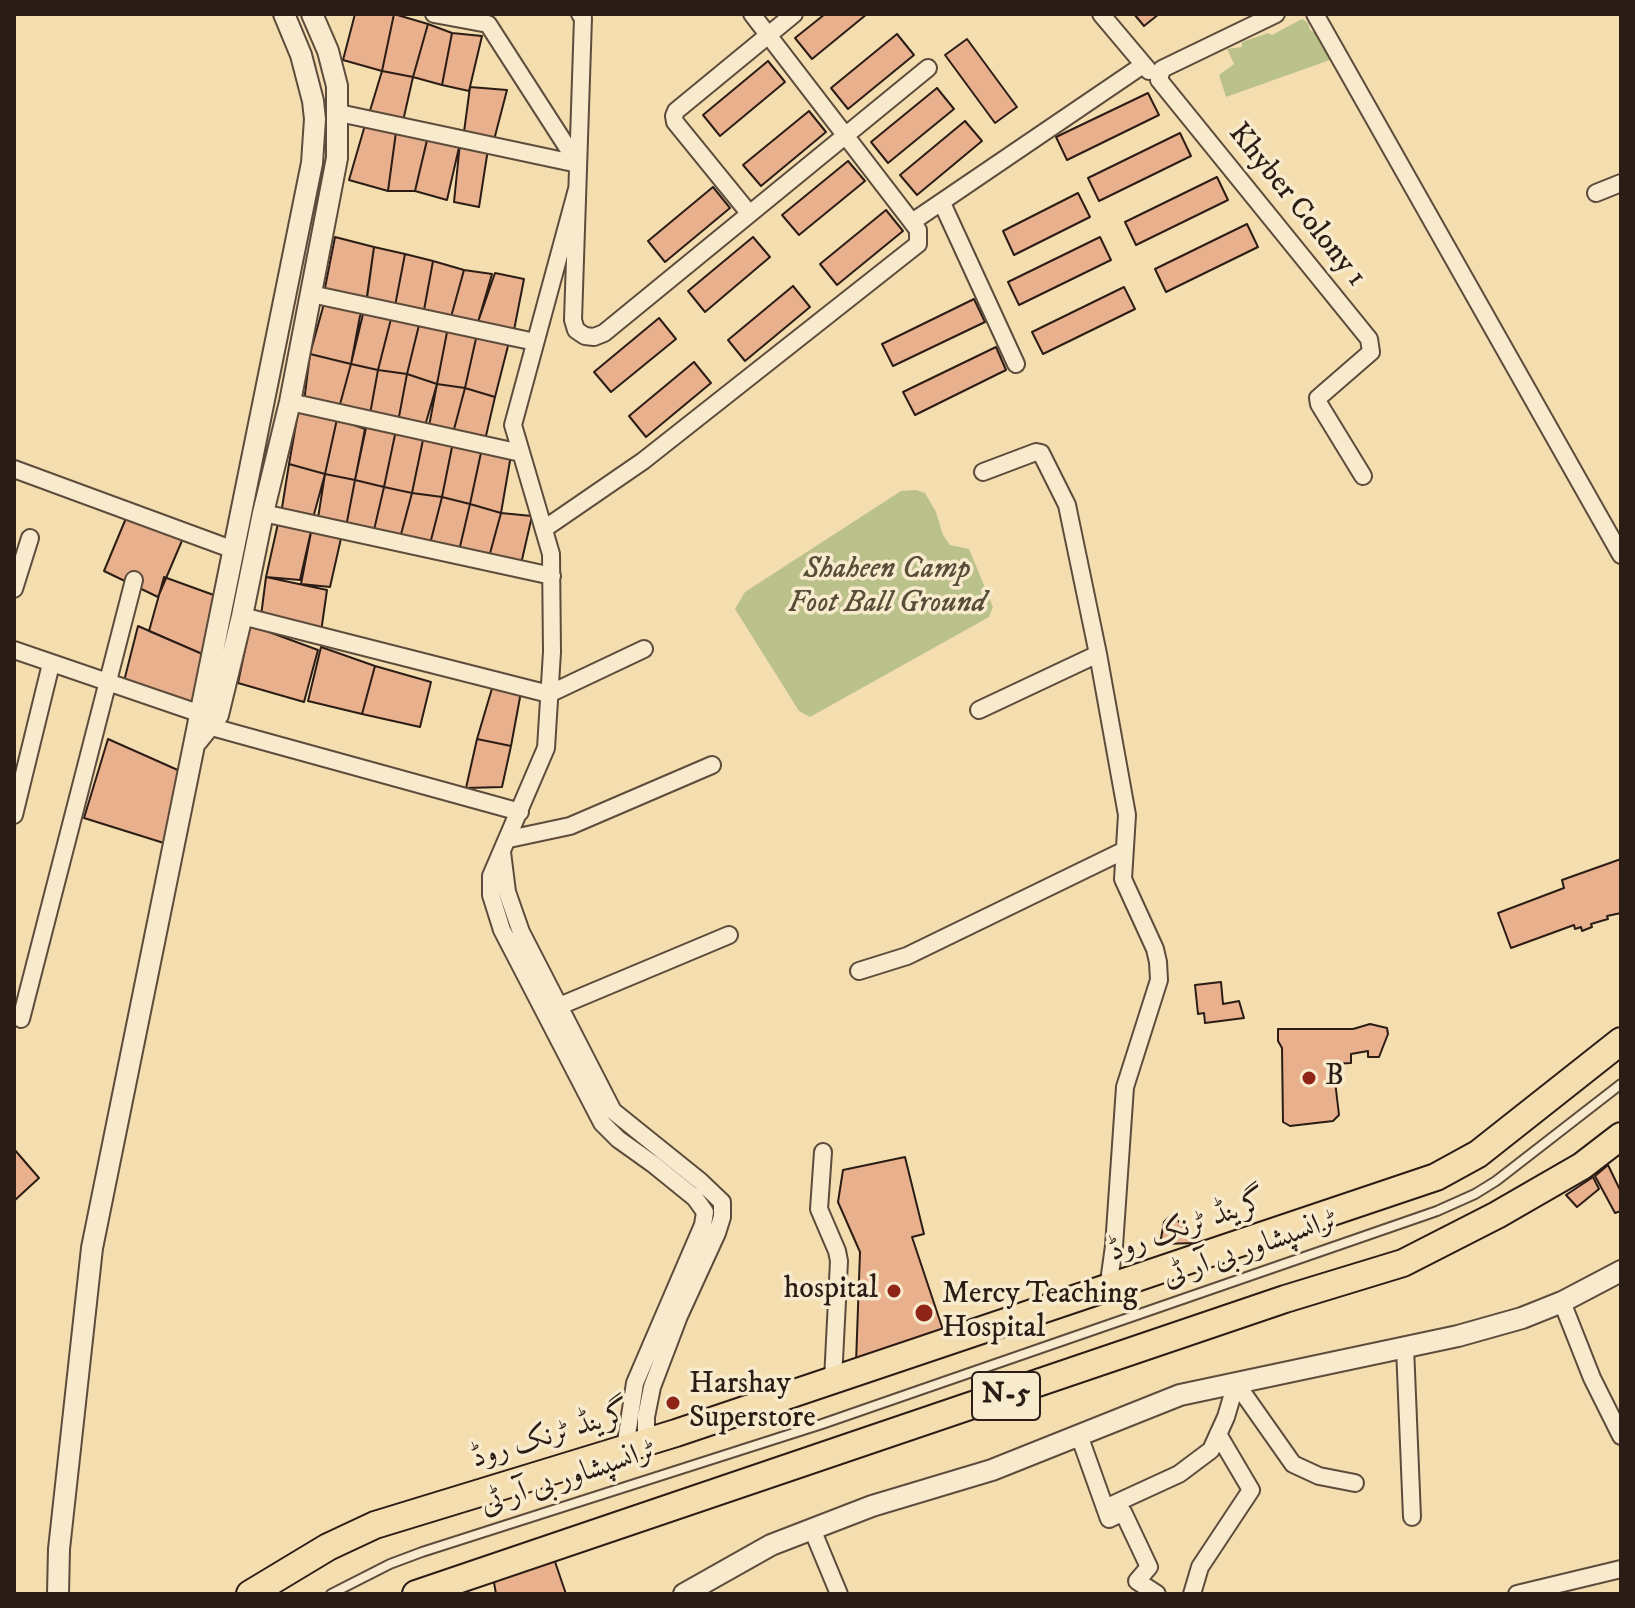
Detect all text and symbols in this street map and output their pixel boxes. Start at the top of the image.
street label: Khyber Colony 1 [1219,117,1373,295]
park label: Shaheen Camp Foot Ball Ground [788,553,986,624]
place label: B [1325,1060,1344,1096]
marker: B [1300,1069,1318,1087]
street label: گرینڈ ٹرنک روڈ [1104,1184,1272,1272]
street label: ٹرانسپشاور بی آر ٹی [1158,1203,1344,1297]
place label: hospital [784,1273,878,1309]
place label: Mercy Teaching Hospital [942,1278,1138,1348]
marker: hospital [885,1282,903,1300]
marker: Mercy Teaching Hospital [913,1302,935,1324]
place label: Harshay Superstore [689,1368,816,1438]
road number: N-5 [972,1372,1040,1420]
marker: Harshay Superstore [664,1394,682,1412]
street label: گرینڈ ٹرنک روڈ [467,1396,635,1478]
street label: ٹرانسپشاور بی آر ٹی [476,1434,662,1524]

